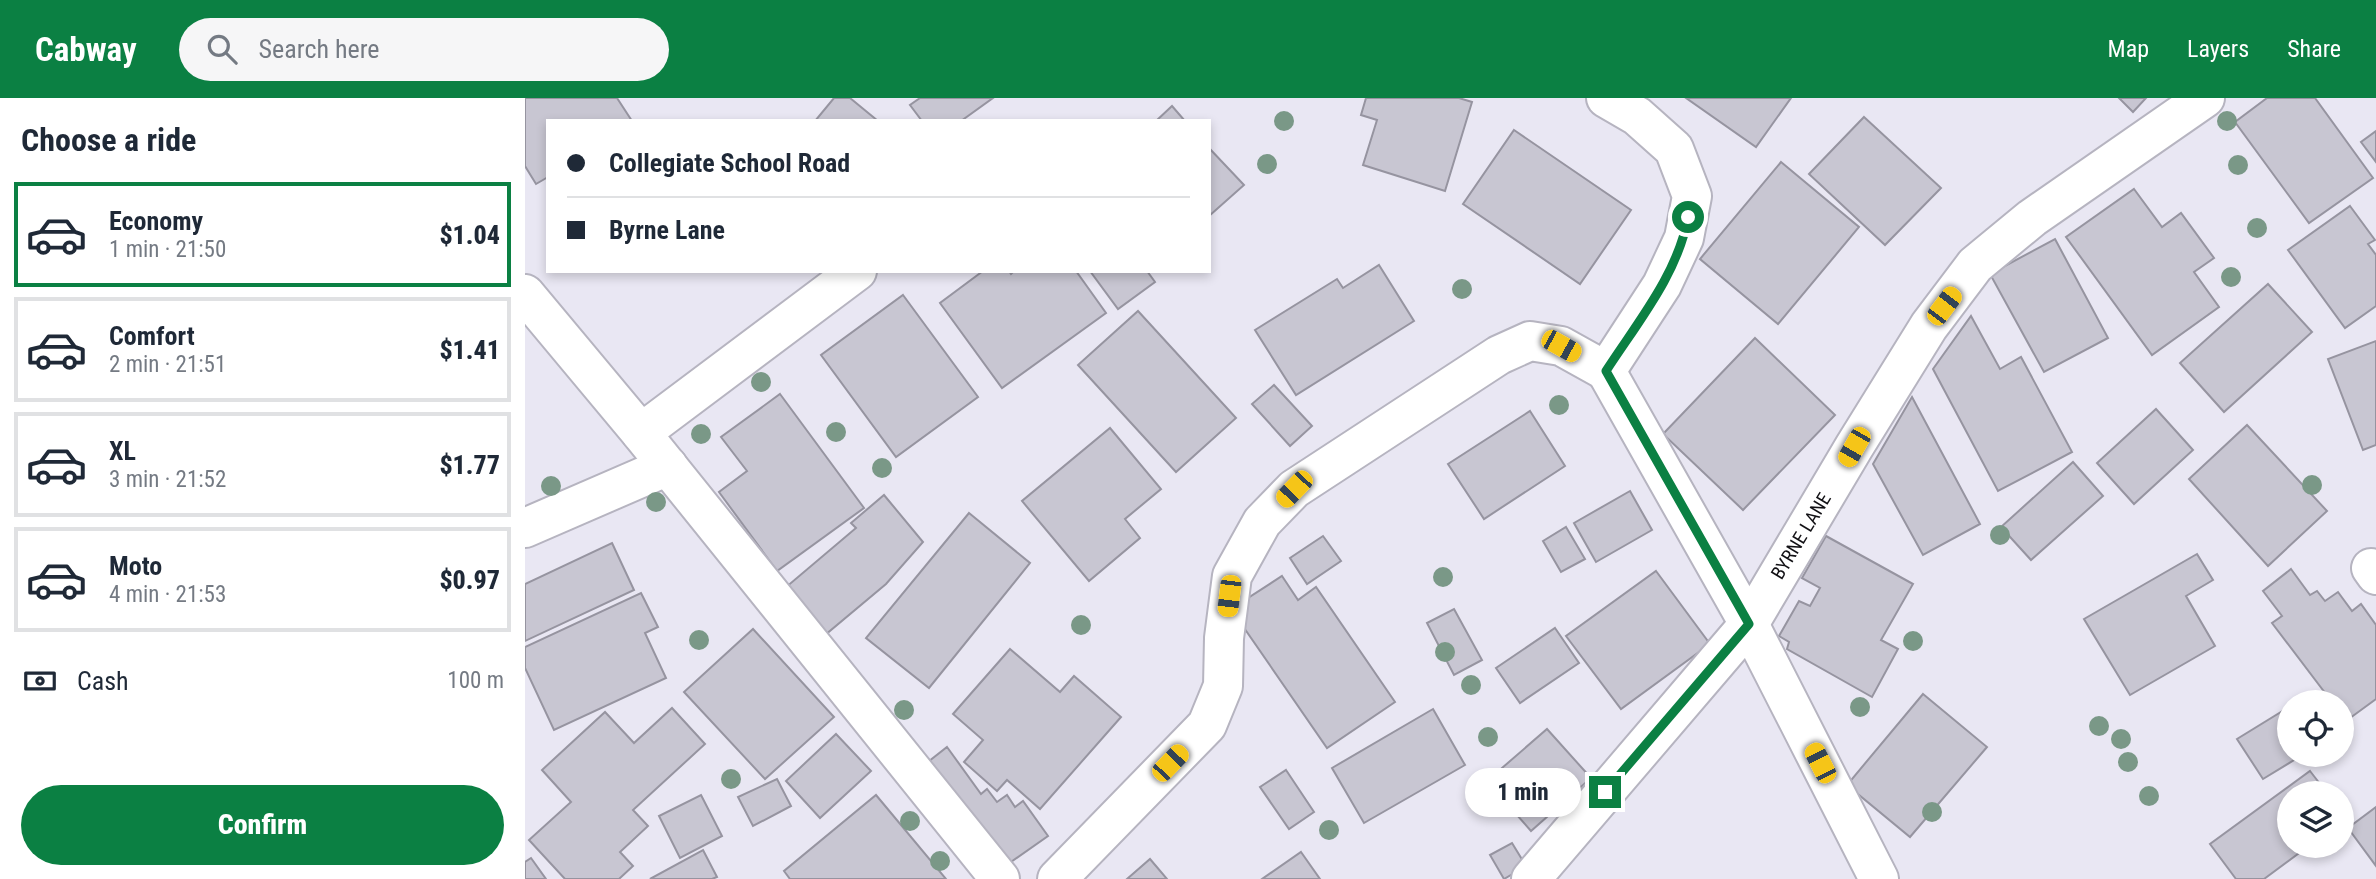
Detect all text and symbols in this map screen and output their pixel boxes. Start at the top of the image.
search box [179,18,669,81]
text: Cabway [35,30,137,69]
icon: search [203,30,241,68]
text: Search here [259,34,380,64]
text: Map [2108,35,2149,63]
text: Layers [2187,35,2249,63]
text: Share [2287,35,2341,63]
text: Choose a ride [21,121,196,159]
text: Collegiate School Road [609,148,850,178]
route start [1672,201,1704,233]
icon: car [25,203,88,266]
text: Economy [109,206,203,236]
text: Byrne Lane [609,215,725,245]
text: $1.04 [439,220,500,250]
text: 1 min · 21:50 [109,236,226,263]
car [1923,283,1966,329]
icon: car [25,318,88,381]
text: Comfort [109,321,195,351]
car [1538,327,1585,365]
text: $1.41 [439,335,500,365]
text: 2 min · 21:51 [109,351,226,378]
car [1835,424,1874,470]
icon: car [25,433,88,496]
text: XL [109,436,136,466]
text: $1.77 [439,450,500,480]
text: 3 min · 21:52 [109,466,226,493]
car [1272,467,1317,511]
street label: BYRNE LANE [1766,489,1836,583]
icon: car [25,548,88,611]
text: Moto [109,551,162,581]
text: $0.97 [439,565,500,595]
car [1217,574,1242,618]
text: 4 min · 21:53 [109,581,226,608]
icon: cash [21,662,59,700]
text: Cash [77,666,129,696]
text: 100 m [447,667,504,694]
map controls [2277,690,2354,858]
button: locate [2277,690,2354,767]
car [1802,740,1839,786]
car [1148,741,1193,785]
callout: 1 min [1465,768,1581,816]
route end [1589,776,1621,808]
text: 1 min [1497,779,1549,806]
button: layers [2277,781,2354,858]
button: Confirm [21,785,504,865]

